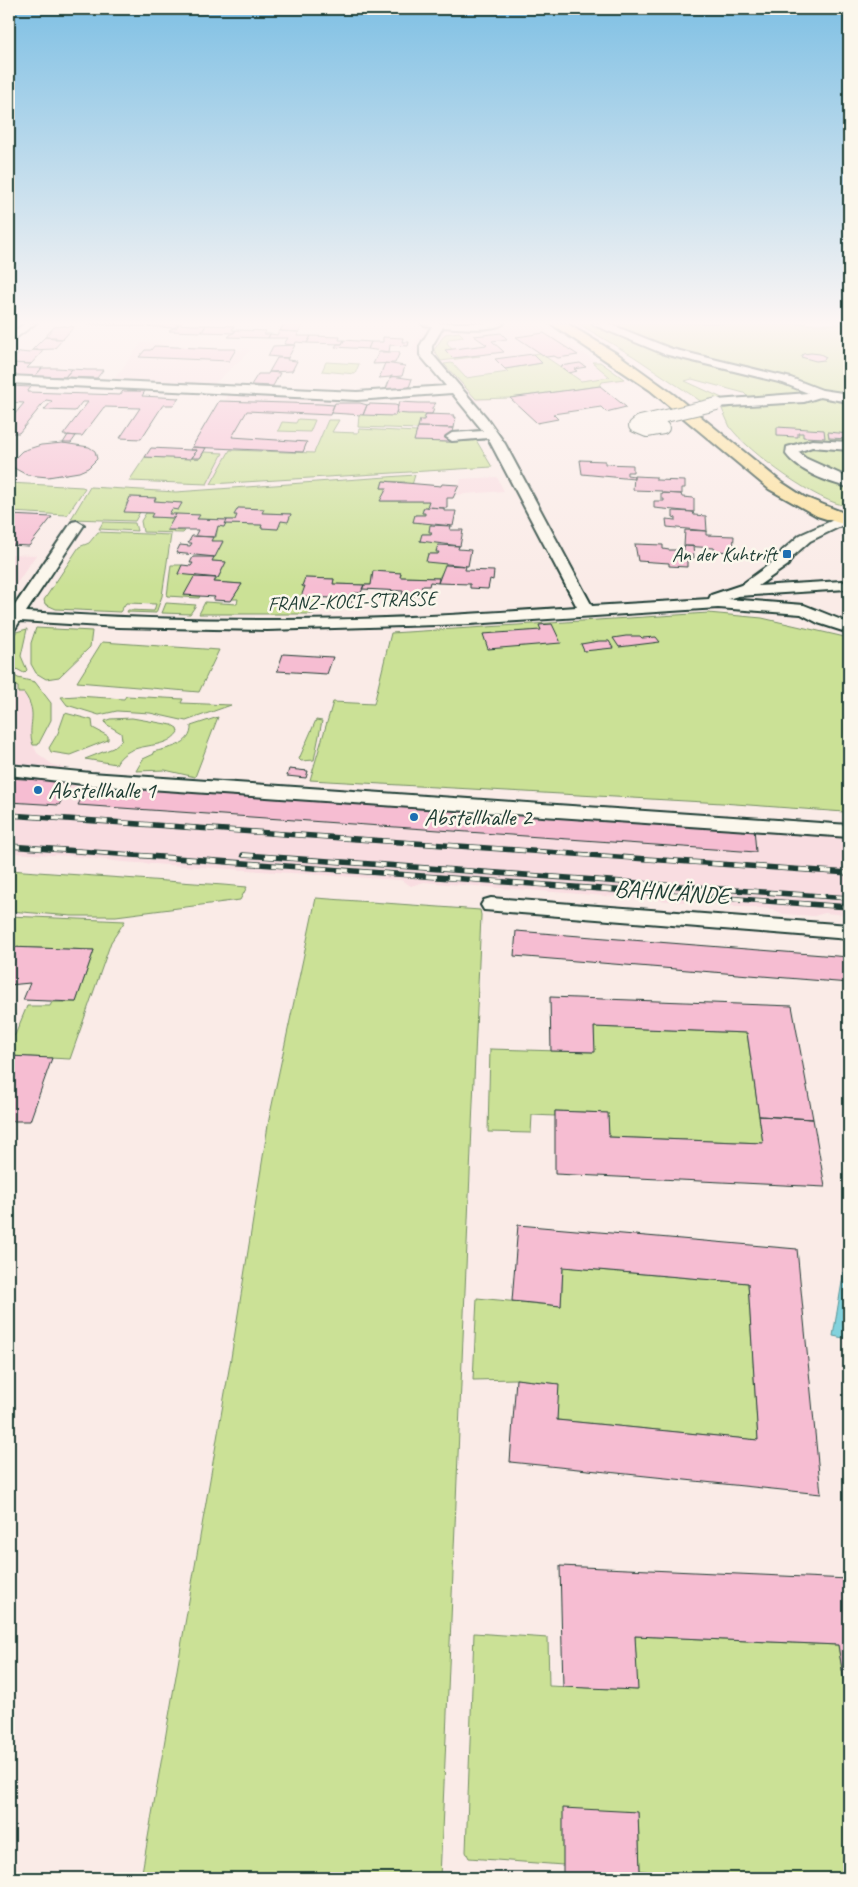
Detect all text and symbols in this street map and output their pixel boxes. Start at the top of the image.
place label: An der Kuhtrift [672,542,779,567]
marker: An der Kuhtrift [781,548,793,560]
street label: FRANZ-KOCI-STRASSE [267,585,440,616]
place label: Abstellhalle 1 [48,775,157,805]
marker: Abstellhalle 1 [32,784,44,796]
place label: Abstellhalle 2 [424,802,534,832]
marker: Abstellhalle 2 [408,811,420,823]
street label: BAHNLÄNDE [614,873,734,911]

